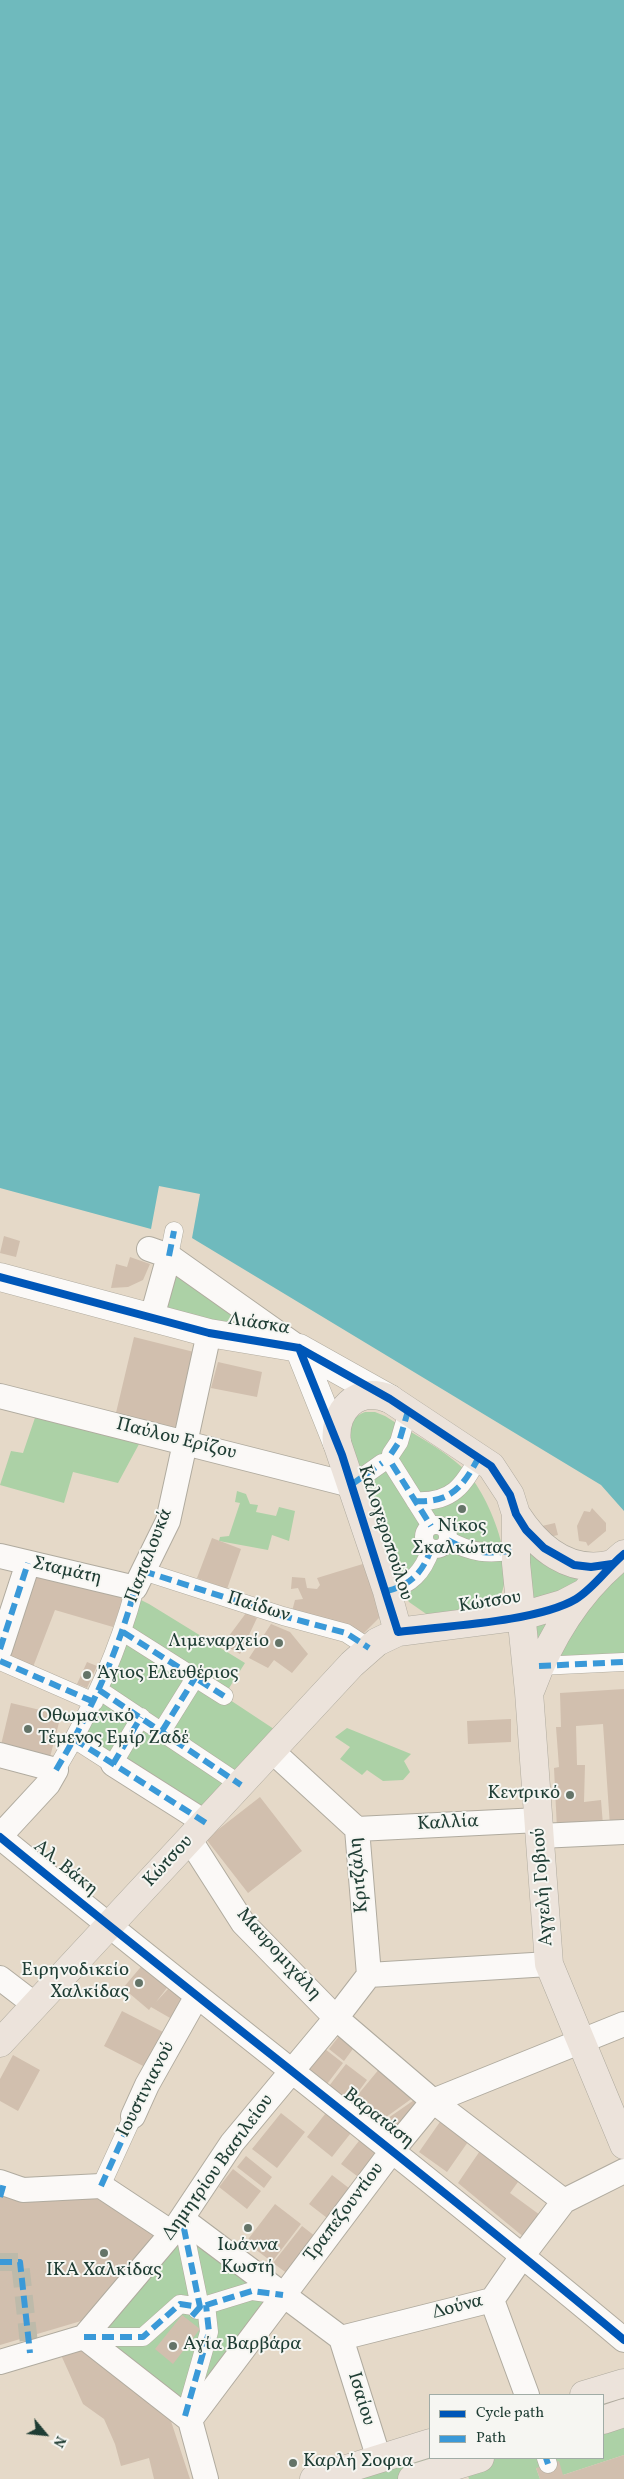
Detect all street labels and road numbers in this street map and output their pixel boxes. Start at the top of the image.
street label: Λιάσκα [227,1309,291,1341]
street label: Παύλου Ερίζου [114,1414,238,1466]
street label: Καλογεροπούλου [351,1463,417,1603]
street label: Παπαλουκά [122,1506,178,1606]
street label: Σταμάτη [30,1553,104,1591]
street label: Κώτσου [457,1587,523,1619]
street label: Παίδων [224,1588,292,1628]
street label: Καλλία [417,1811,479,1837]
street label: Αγγελή Γοβιού [528,1827,560,1947]
street label: Κώτσου [139,1831,199,1893]
street label: Αλ. Βάκη [28,1836,102,1902]
street label: Κριτζάλη [345,1836,375,1914]
street label: Μαυρομιχάλη [231,1904,325,2006]
street label: Ιουστινιανού [113,2038,181,2142]
street label: Βαρατάση [338,2084,418,2154]
street label: Δημητρίου Βασιλείου [158,2091,280,2245]
street label: Τραπεζουντίου [300,2159,390,2267]
street label: Δούνα [430,2290,486,2326]
street label: Ισαίου [341,2370,379,2428]

